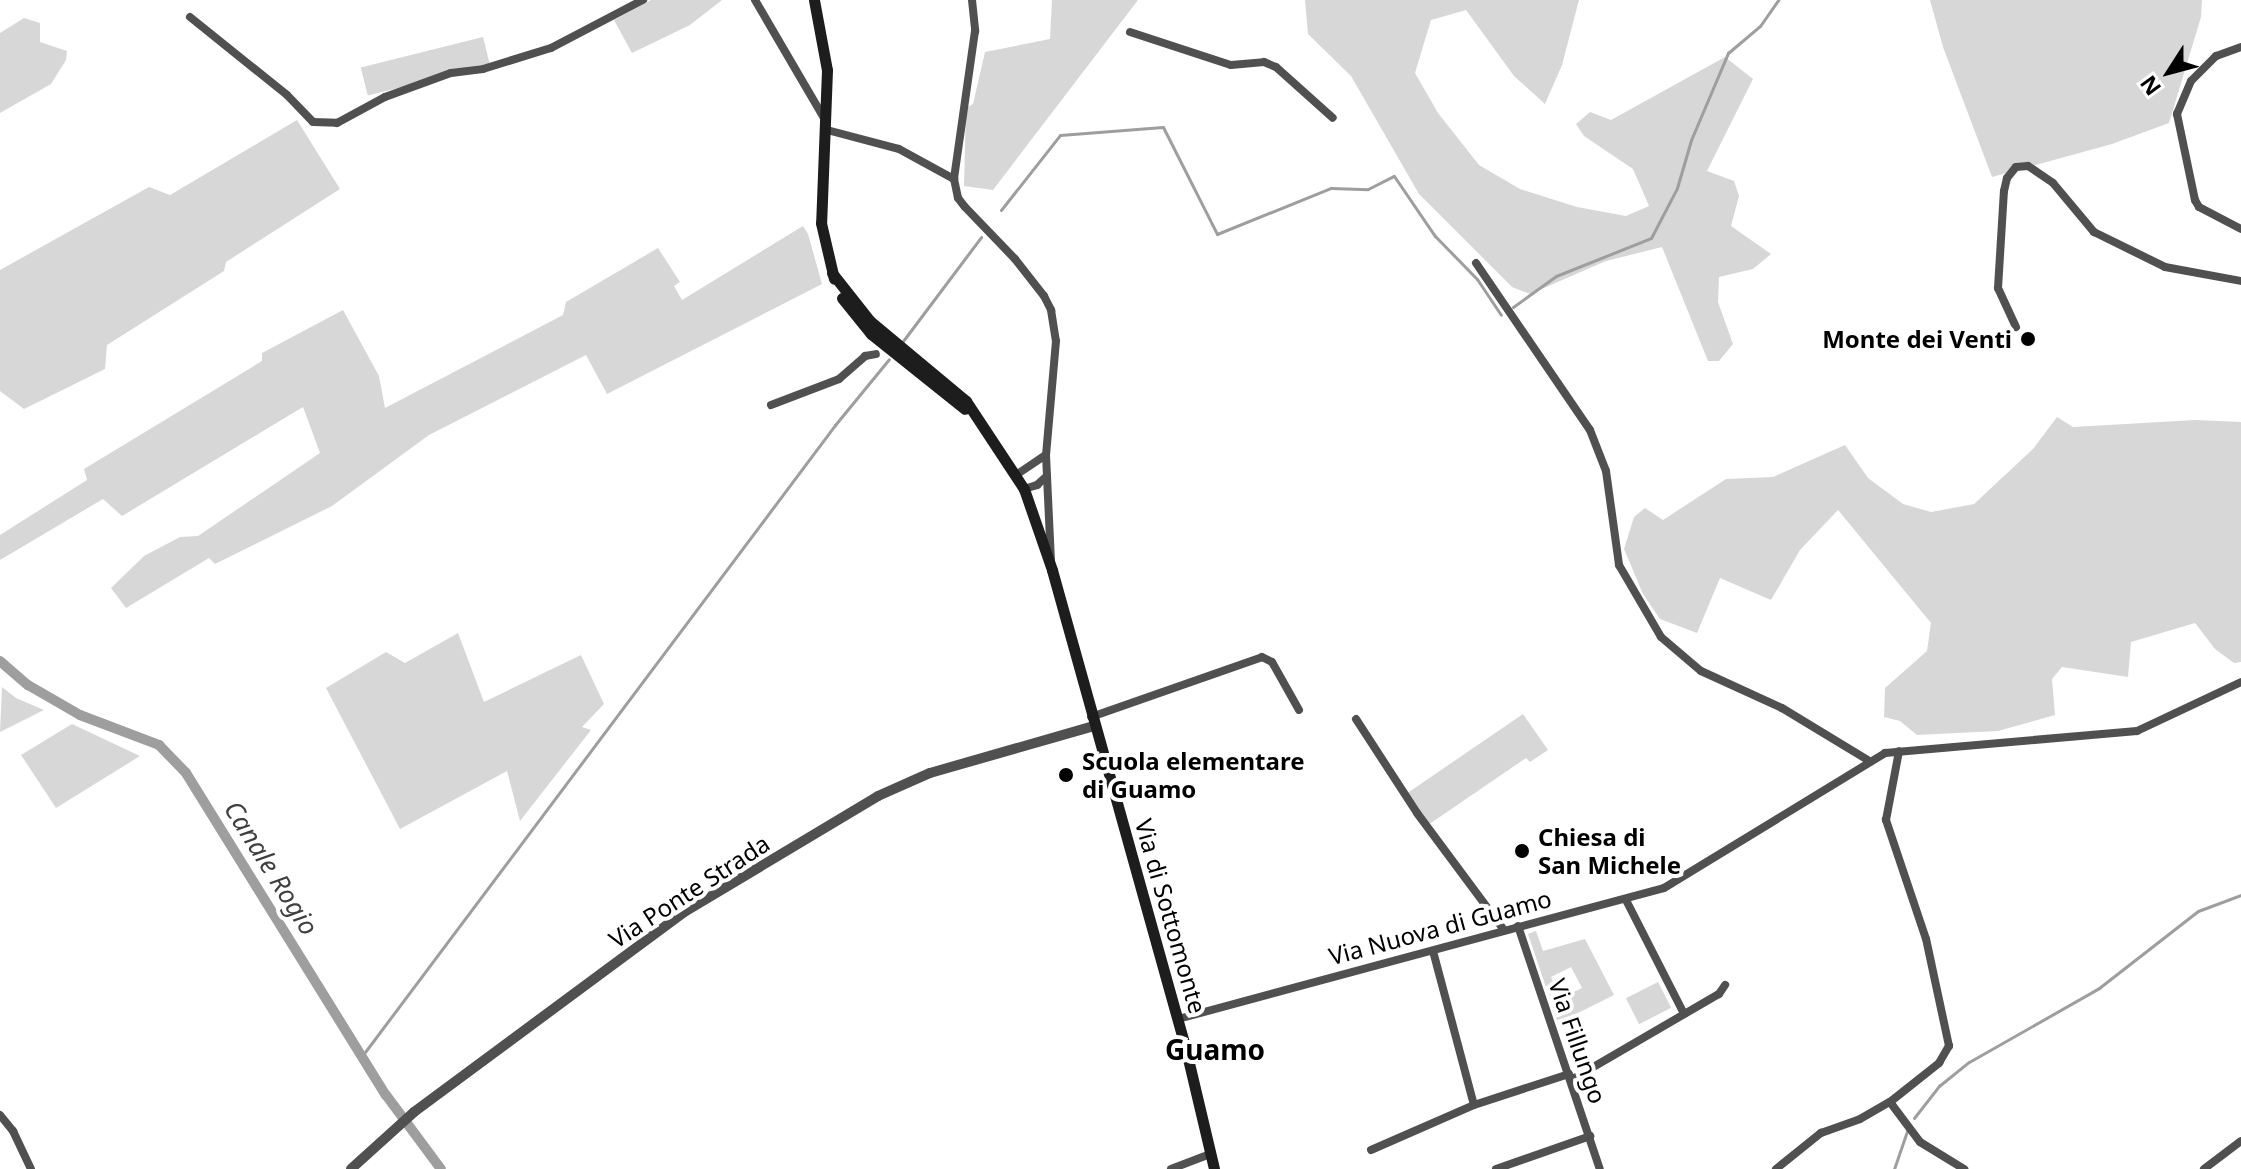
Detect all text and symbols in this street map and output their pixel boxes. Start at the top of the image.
north arrow [2129,32,2209,112]
text: N [2132,70,2167,102]
place label: Monte dei Venti [1822,325,2012,353]
marker: Monte dei Venti [2019,330,2037,348]
place label: Scuola elementare di Guamo [1082,747,1304,803]
marker: Scuola elementare di Guamo [1057,766,1075,784]
water label: Canale Rogio [217,795,325,941]
street label: Via di Sottomonte [1129,815,1213,1017]
place label: Chiesa di San Michele [1538,823,1681,879]
street label: Via Ponte Strada [603,828,775,954]
marker: Chiesa di San Michele [1513,842,1531,860]
street label: Via Nuova di Guamo [1326,883,1554,971]
street label: Via Fillungo [1543,975,1613,1107]
district label: Guamo [1165,1032,1265,1066]

